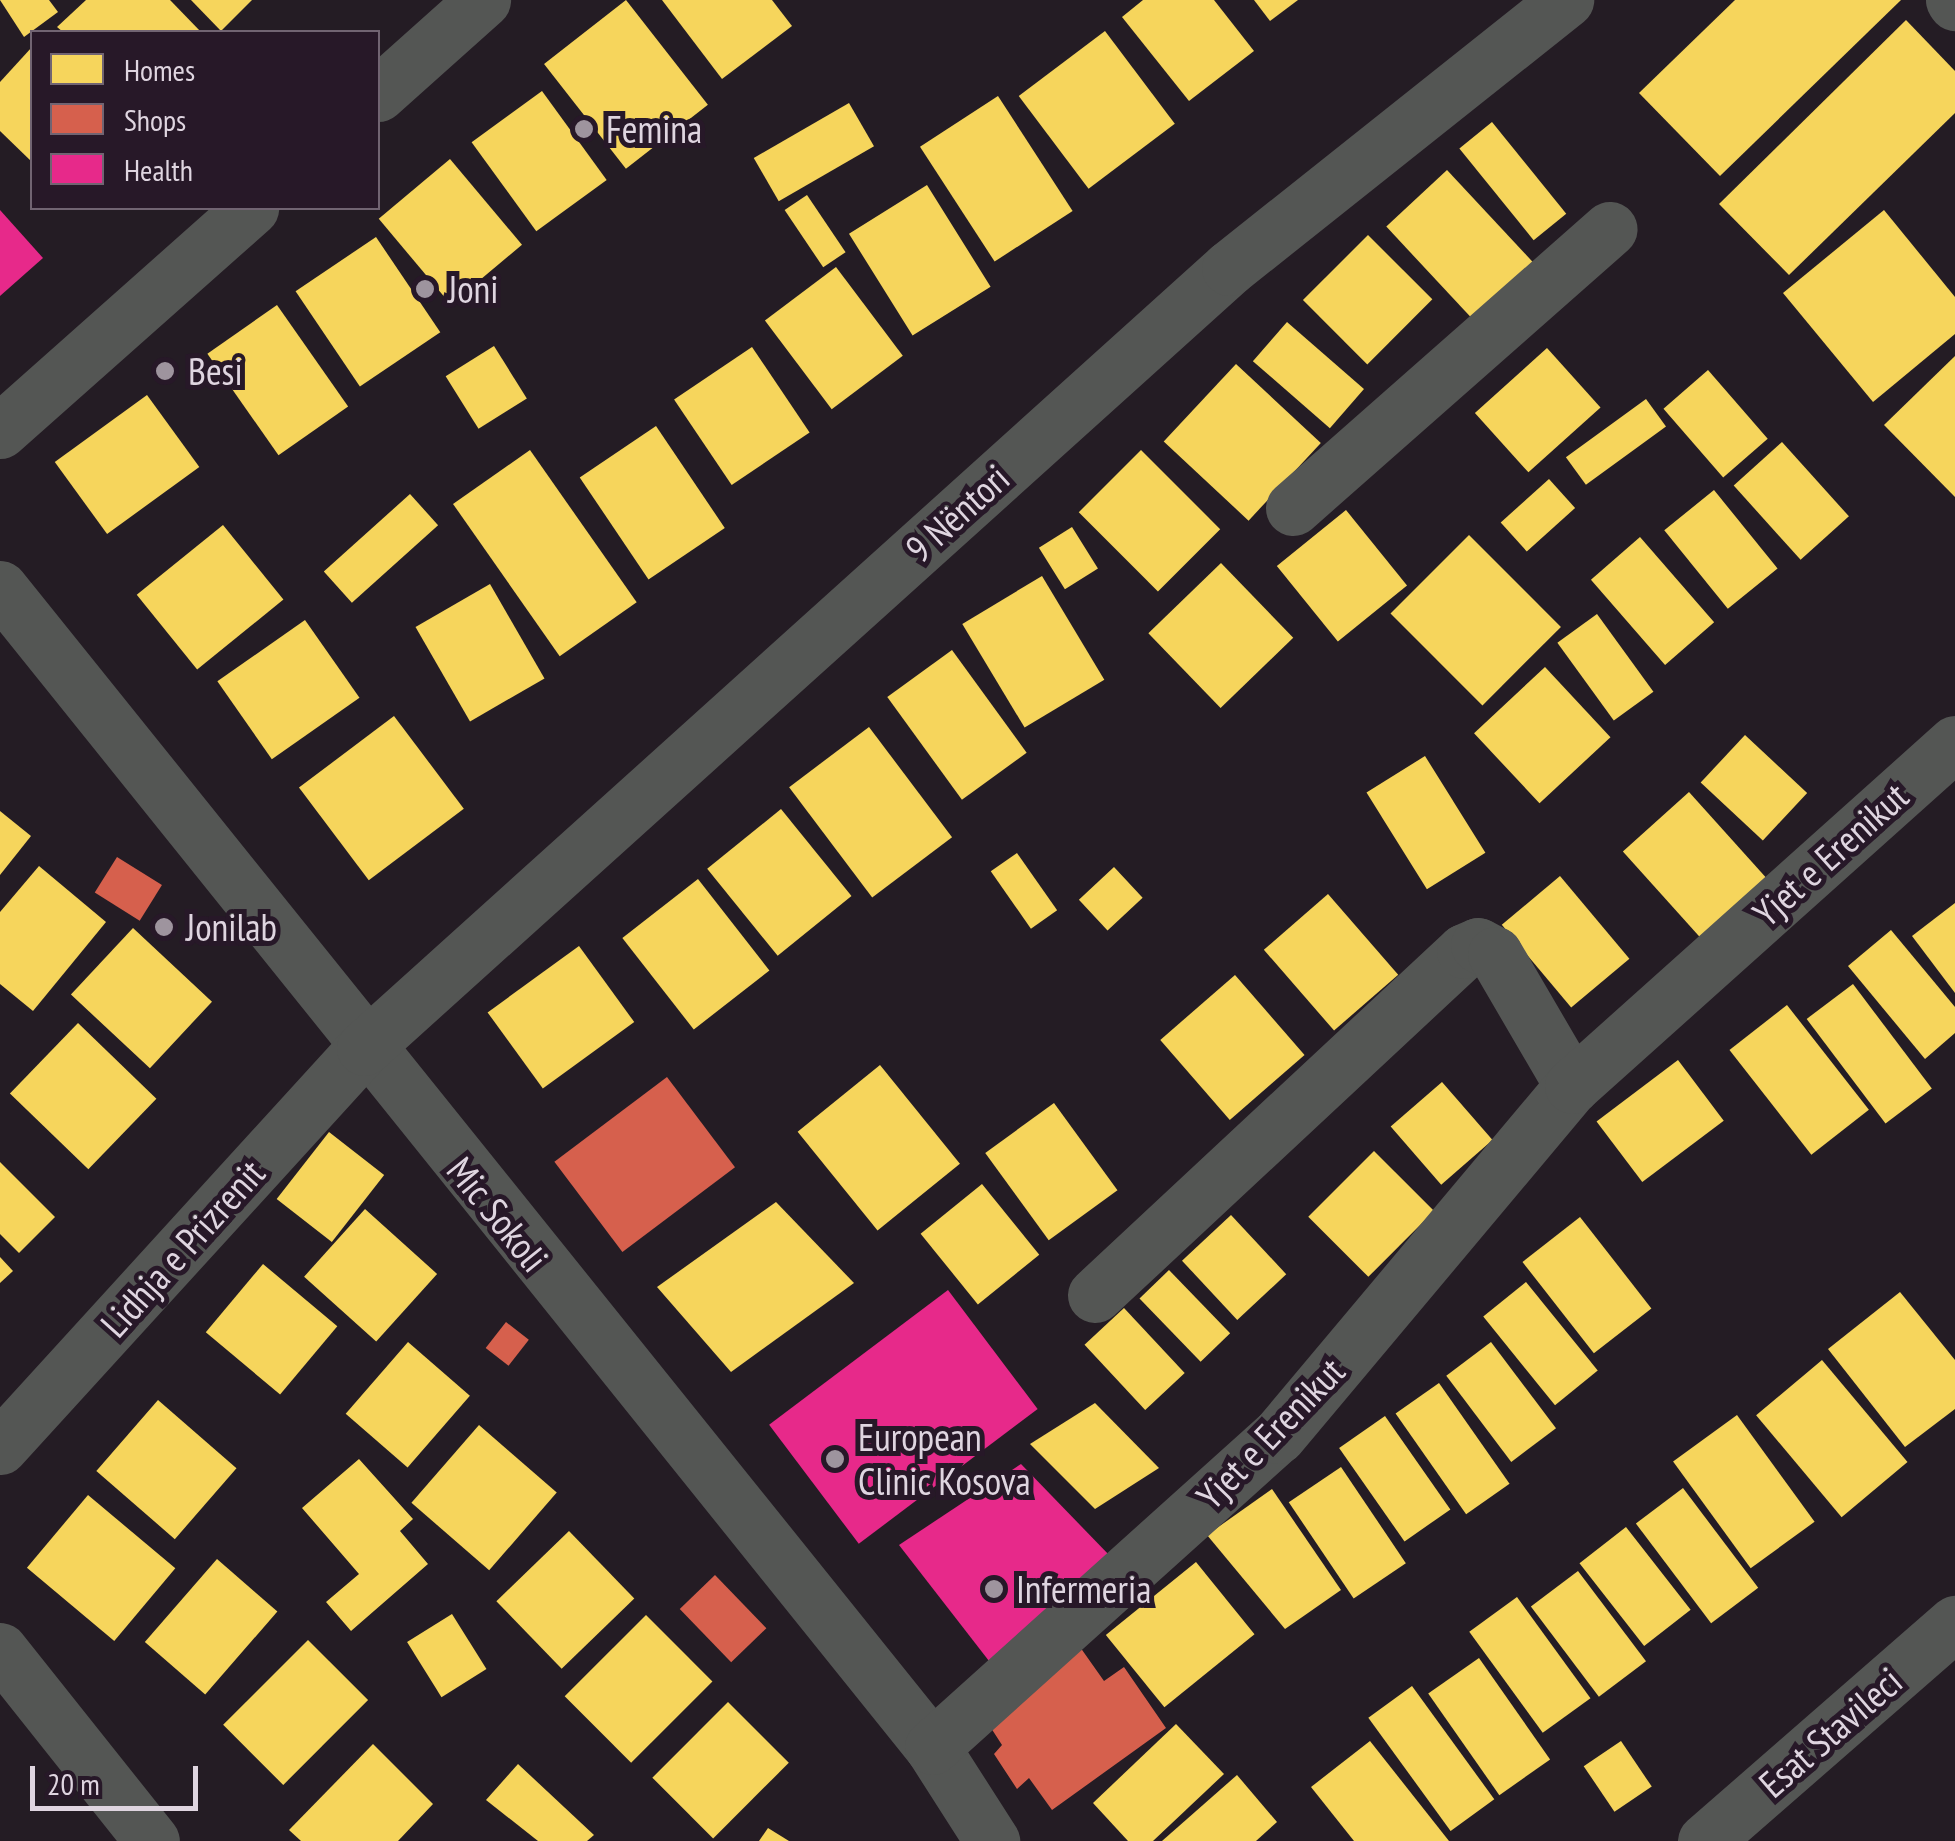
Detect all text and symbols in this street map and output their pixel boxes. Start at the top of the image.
legend [30,30,380,210]
text: Homes [124,50,195,89]
text: Shops [124,100,186,139]
place label: Femina [606,106,702,152]
marker: Femina [571,116,597,142]
text: Health [124,150,193,189]
place label: Joni [448,266,499,312]
marker: Joni [412,276,438,302]
place label: Besi [188,348,243,394]
marker: Besi [152,358,178,384]
street label: 9 Nëntori [896,455,1018,571]
street label: Yjet e Erenikut [1743,773,1917,935]
place label: Jonilab [186,904,277,950]
marker: Jonilab [151,914,177,940]
street label: Mic Sokoli [438,1147,558,1281]
street label: Lidhja e Prizrenit [91,1150,273,1346]
street label: Yjet e Erenikut [1187,1348,1353,1518]
place label: European Clinic Kosova [858,1414,1032,1504]
marker: European Clinic Kosova [822,1446,848,1472]
place label: Infermeria [1016,1566,1151,1612]
marker: Infermeria [981,1576,1007,1602]
street label: Esat Stavileci [1749,1658,1911,1806]
scale bar [35,1746,202,1808]
text: 20 m [47,1764,100,1803]

